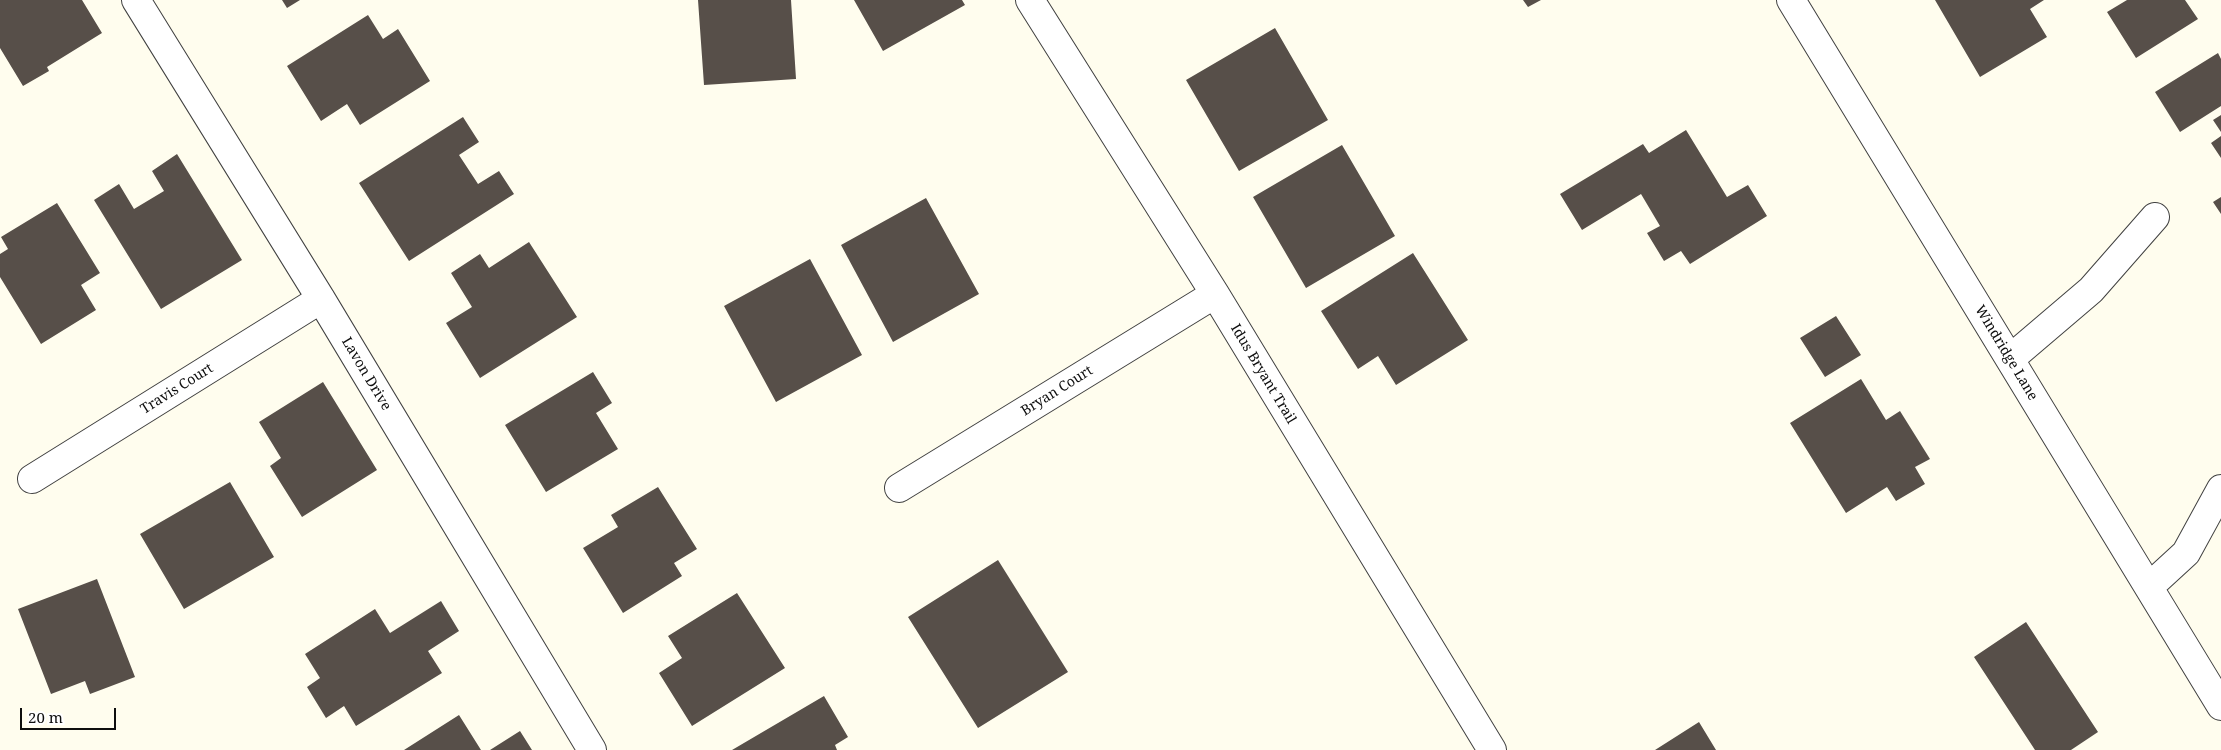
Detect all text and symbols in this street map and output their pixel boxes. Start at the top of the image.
street label: Windridge Lane [1971,302,2041,404]
street label: Idus Bryant Trail [1227,321,1299,427]
street label: Lavon Drive [338,334,394,414]
street label: Travis Court [138,360,216,418]
street label: Bryan Court [1018,362,1096,420]
scale bar [22,698,119,730]
text: 20 m [28,707,63,727]

